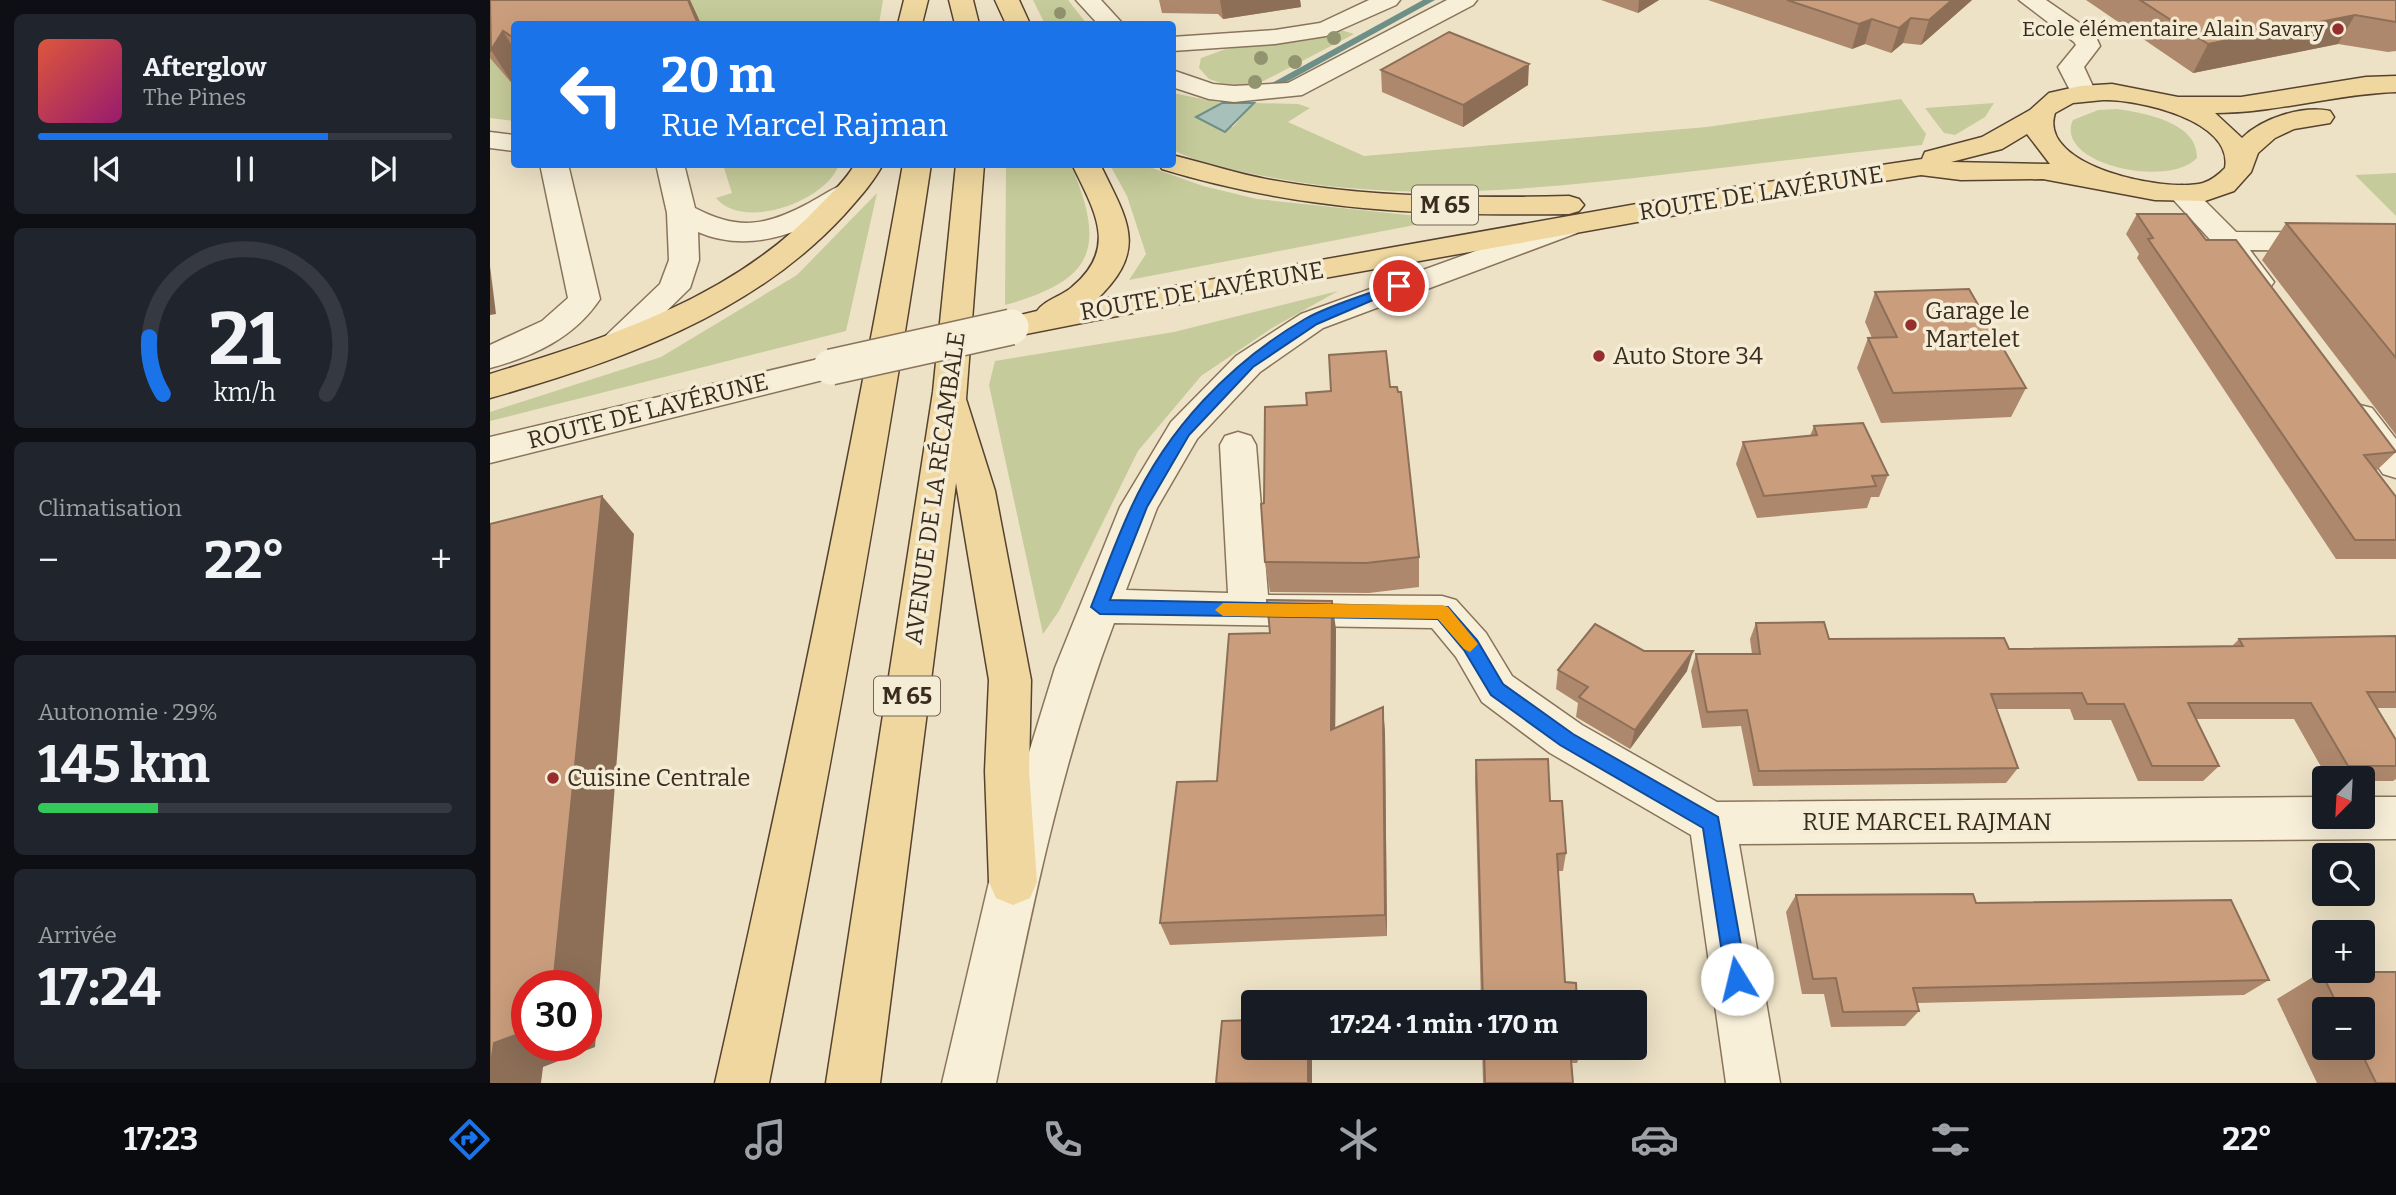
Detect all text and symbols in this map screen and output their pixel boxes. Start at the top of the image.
place label: Ecole élémentaire Alain Savary [2022,16,2325,42]
marker: Ecole élémentaire Alain Savary [2330,21,2346,37]
text: 20 m [661,46,775,105]
icon: left [546,49,637,140]
text: Afterglow [143,52,266,83]
text: The Pines [143,83,246,111]
text: Rue Marcel Rajman [661,106,948,144]
icon: previous [88,150,126,188]
icon: pause [226,150,264,188]
icon: next [364,150,402,188]
street label: ROUTE DE LAVÉRUNE [1637,159,1885,226]
road number: M 65 [1412,186,1478,224]
street label: ROUTE DE LAVÉRUNE [1078,255,1326,326]
pin [1369,256,1429,316]
icon: arrive [1380,267,1418,305]
text: 21 [209,296,282,383]
place label: Garage le Martelet [1925,297,2030,353]
marker: Garage le Martelet [1903,317,1919,333]
street label: AVENUE DE LA RÉCAMBALE [898,330,971,646]
place label: Auto Store 34 [1613,342,1763,370]
marker: Auto Store 34 [1591,348,1607,364]
street label: ROUTE DE LAVÉRUNE [525,367,771,454]
text: km/h [214,377,276,407]
text: Climatisation [38,494,182,522]
text: 22° [204,529,285,592]
text: − [38,537,59,583]
text: + [430,537,452,583]
road number: M 65 [874,676,940,716]
text: Autonomie · 29% [38,698,218,726]
text: 145 km [38,733,210,796]
place label: Cuisine Centrale [567,764,750,792]
north arrow [2312,766,2375,830]
map controls [2312,766,2375,1060]
marker: Cuisine Centrale [545,770,561,786]
street label: RUE MARCEL RAJMAN [1802,808,2052,836]
button: search [2312,843,2375,906]
button: + [2312,920,2375,983]
text: Arrivée [38,921,117,949]
position arrow [1700,942,1774,1016]
text: 17:24 [38,956,161,1019]
speed limit sign: 30 [511,970,602,1061]
button: − [2312,997,2375,1060]
text: 17:24 · 1 min · 170 m [1330,1009,1558,1040]
icon: directions [445,1115,494,1164]
icon: music [741,1115,790,1164]
icon: phone [1038,1115,1087,1164]
icon: climate [1334,1115,1383,1164]
icon: car [1630,1115,1679,1164]
icon: filters [1926,1115,1975,1164]
text: 17:23 [124,1120,198,1158]
text: 22° [2222,1120,2272,1158]

